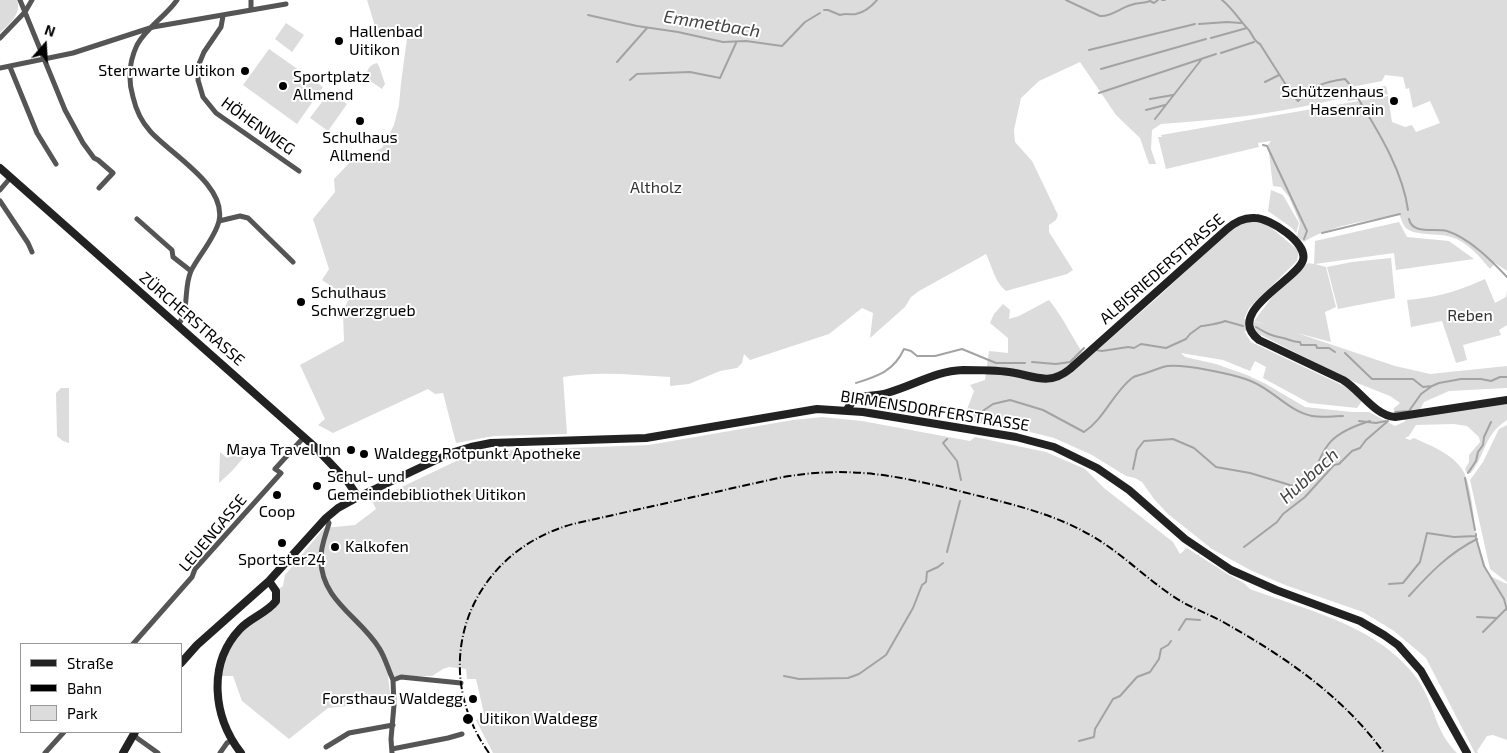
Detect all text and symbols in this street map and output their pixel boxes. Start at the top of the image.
water label: Emmetbach [662,6,762,42]
north arrow [20,20,70,70]
text: N [42,21,58,40]
place label: Hallenbad Uitikon [349,22,423,60]
marker: Hallenbad Uitikon [333,35,345,47]
place label: Sternwarte Uitikon [98,61,235,81]
marker: Sternwarte Uitikon [239,65,251,77]
place label: Sportplatz Allmend [293,67,370,105]
marker: Sportplatz Allmend [277,80,289,92]
place label: Schützenhaus Hasenrain [1281,82,1384,120]
street label: HÖHENWEG [217,93,299,159]
marker: Schützenhaus Hasenrain [1388,95,1400,107]
marker: Schulhaus Allmend [354,115,366,127]
place label: Schulhaus Allmend [322,128,398,166]
park label: Altholz [630,178,682,198]
street label: ALBISRIEDERSTRASSE [1096,210,1228,328]
street label: ZÜRCHERSTRASSE [135,268,249,370]
place label: Schulhaus Schwerzgrueb [311,283,416,321]
marker: Schulhaus Schwerzgrueb [295,296,307,308]
park label: Reben [1447,306,1493,326]
street label: BIRMENSDORFERSTRASSE [839,387,1031,435]
place label: Maya Travel Inn [226,440,341,460]
marker: Maya Travel Inn [345,444,357,456]
place label: Waldegg Rotpunkt Apotheke [374,444,581,464]
water label: Hubbach [1275,444,1343,508]
marker: Waldegg Rotpunkt Apotheke [358,448,370,460]
place label: Schul- und Gemeindebibliothek Uitikon [327,467,526,505]
marker: Schul- und Gemeindebibliothek Uitikon [311,480,323,492]
marker: Coop [271,489,283,501]
street label: LEUENGASSE [175,490,251,576]
place label: Coop [259,502,295,522]
marker: Sportster24 [276,537,288,549]
place label: Kalkofen [345,537,409,557]
marker: Kalkofen [329,541,341,553]
place label: Sportster24 [238,550,326,570]
legend [20,643,182,733]
text: Straße [67,654,113,672]
text: Bahn [67,679,102,697]
place label: Forsthaus Waldegg [322,689,463,709]
marker: Forsthaus Waldegg [467,693,479,705]
text: Park [67,704,98,722]
place label: Uitikon Waldegg [479,709,598,729]
marker: Uitikon Waldegg [461,712,475,726]

